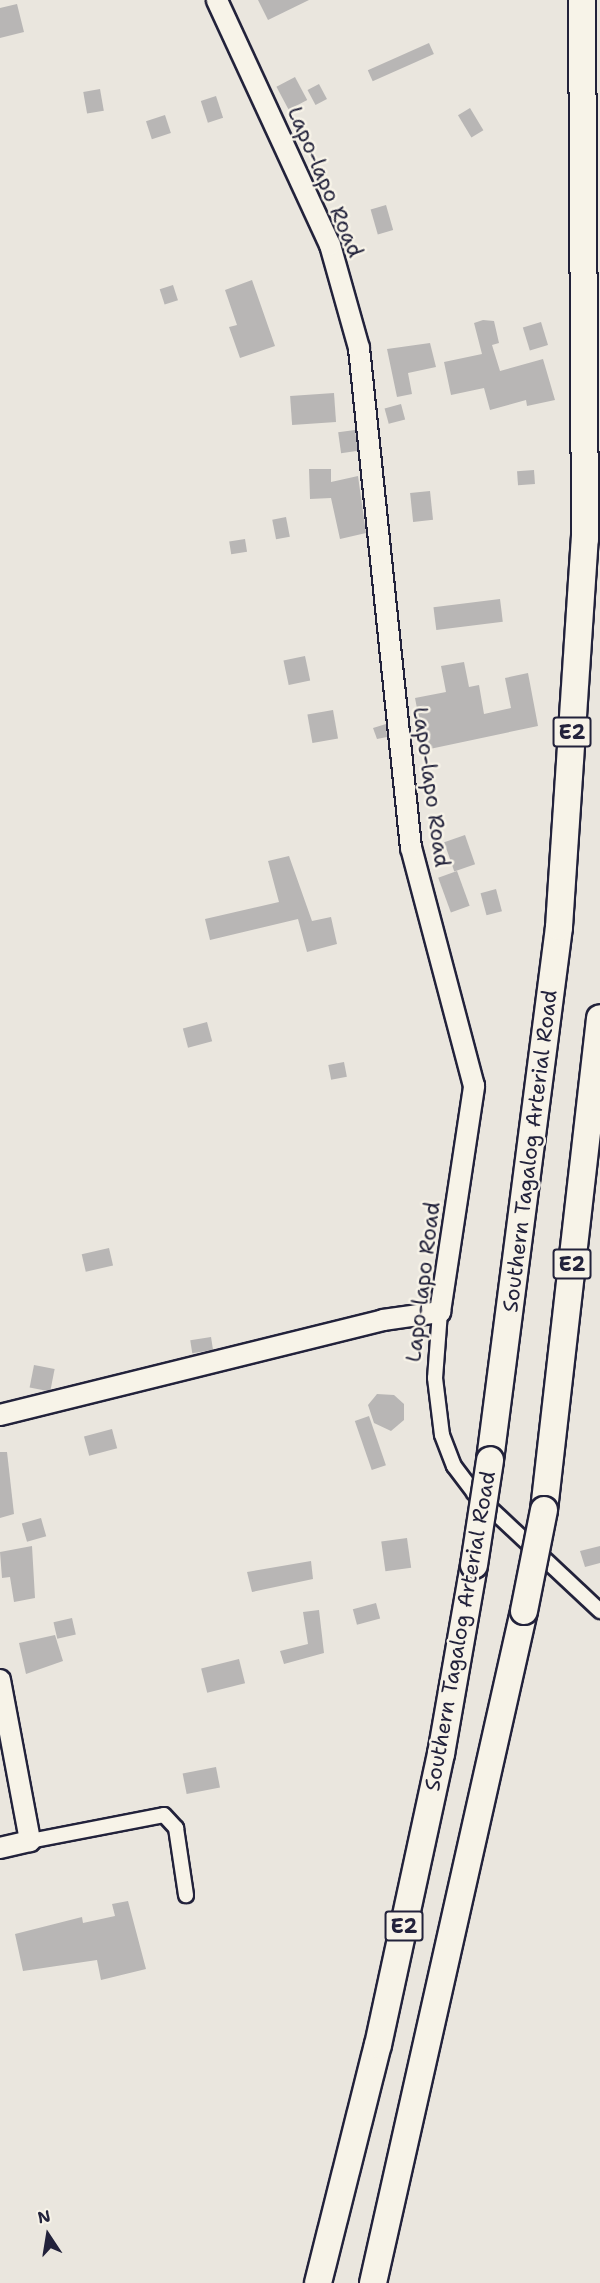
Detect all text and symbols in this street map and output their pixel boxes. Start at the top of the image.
street label: Lapo-lapo Road [282,103,368,261]
street label: Lapo-lapo Road [407,705,455,869]
road number: E2 [552,715,592,749]
street label: Southern Tagalog Arterial Road [498,988,562,1314]
street label: Lapo-lapo Road [401,1200,445,1364]
road number: E2 [552,1247,592,1281]
street label: Southern Tagalog Arterial Road [419,1469,501,1793]
road number: E2 [384,1909,424,1943]
north arrow [18,2205,78,2265]
text: N [36,2205,53,2228]

